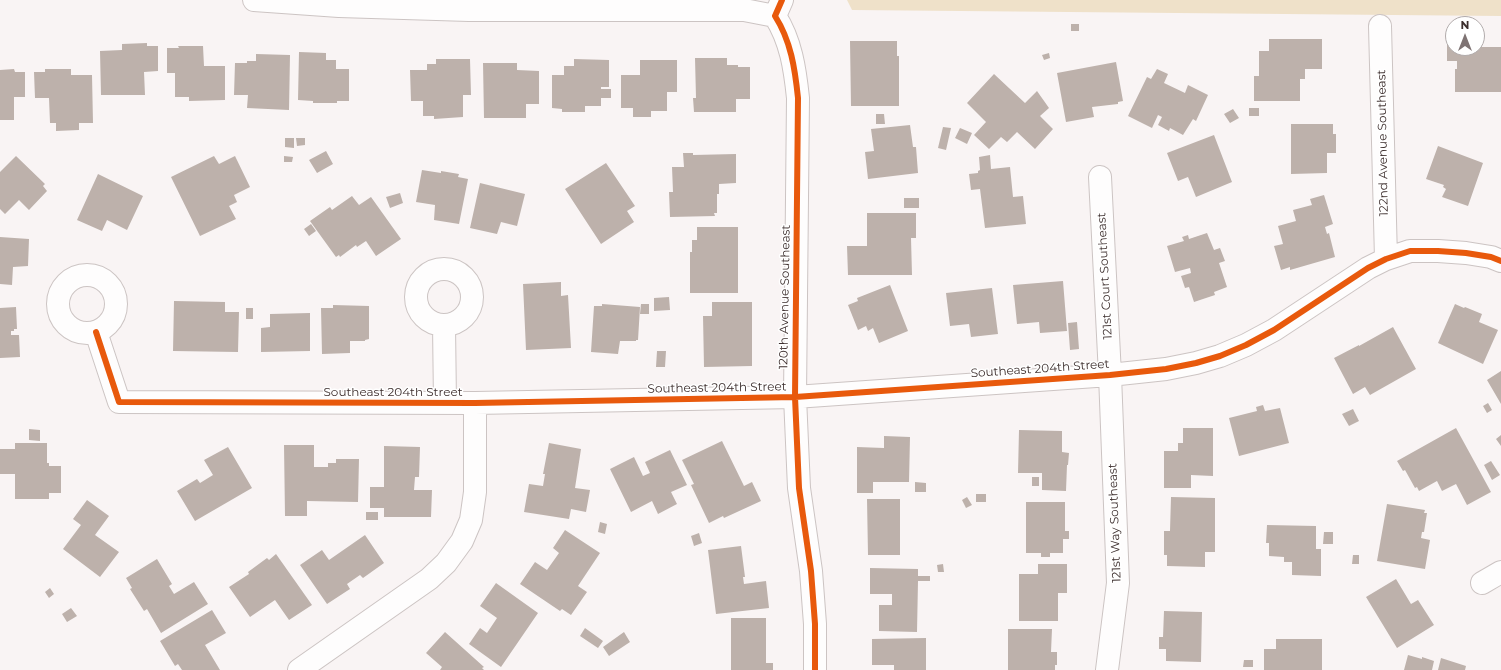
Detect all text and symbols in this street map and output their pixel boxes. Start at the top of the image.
north arrow [1445,16,1485,56]
text: N [1461,18,1469,32]
street label: 122nd Avenue Southeast [1375,70,1391,216]
street label: 121st Court Southeast [1094,212,1116,340]
street label: 120th Avenue Southeast [777,225,793,369]
street label: Southeast 204th Street [970,357,1110,381]
street label: Southeast 204th Street [647,380,787,396]
street label: Southeast 204th Street [323,385,463,399]
street label: 121st Way Southeast [1106,463,1124,583]

